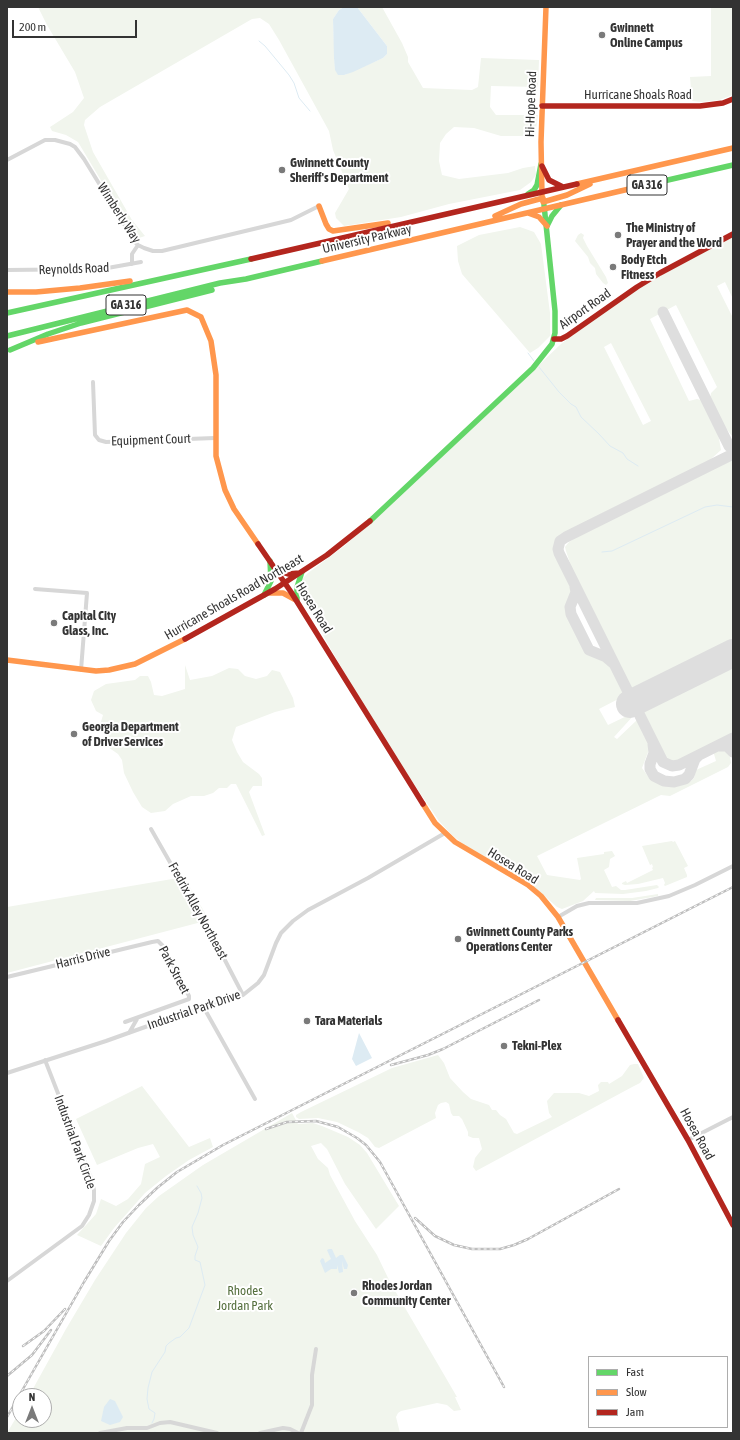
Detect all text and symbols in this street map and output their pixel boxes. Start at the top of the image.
scale bar [14,12,139,38]
text: 200 m [19,20,46,34]
place label: Gwinnett Online Campus [610,20,683,51]
marker: Gwinnett Online Campus [597,30,607,40]
street label: Hi-Hope Road [522,71,540,137]
street label: Hurricane Shoals Road [584,87,692,103]
place label: Gwinnett County Sheriff's Department [290,155,388,186]
marker: Gwinnett County Sheriff's Department [277,165,287,175]
road number: GA 316 [627,175,667,195]
street label: Wimberly Way [94,180,144,246]
place label: The Ministry of Prayer and the Word [626,220,722,251]
street label: University Parkway [321,221,413,257]
marker: The Ministry of Prayer and the Word [613,230,623,240]
place label: Body Etch Fitness [621,252,667,283]
street label: Reynolds Road [38,260,110,278]
marker: Body Etch Fitness [608,262,618,272]
street label: Airport Road [556,286,614,332]
road number: GA 316 [106,295,146,315]
street label: Equipment Court [111,431,191,449]
street label: Hurricane Shoals Road Northeast [162,551,306,643]
street label: Hosea Road [292,580,336,636]
place label: Capital City Glass, Inc. [62,608,116,639]
marker: Capital City Glass, Inc. [49,618,59,628]
place label: Georgia Department of Driver Services [82,719,179,750]
marker: Georgia Department of Driver Services [69,729,79,739]
street label: Hosea Road [485,844,541,888]
street label: Fredrix Alley Northeast [165,860,231,962]
place label: Gwinnett County Parks Operations Center [466,924,573,955]
marker: Gwinnett County Parks Operations Center [453,934,463,944]
street label: Park Street [155,943,193,997]
street label: Harris Drive [54,944,112,972]
street label: Industrial Park Drive [146,987,242,1033]
place label: Tara Materials [315,1013,382,1029]
marker: Tara Materials [302,1016,312,1026]
place label: Tekni-Plex [512,1038,562,1054]
marker: Tekni-Plex [499,1041,509,1051]
street label: Industrial Park Circle [51,1093,99,1191]
street label: Hosea Road [676,1105,718,1163]
place label: Rhodes Jordan Community Center [362,1278,451,1309]
park label: Rhodes Jordan Park [217,1283,273,1314]
marker: Rhodes Jordan Community Center [349,1288,359,1298]
legend [588,1356,728,1428]
text: Fast [626,1365,644,1379]
text: Slow [626,1385,647,1399]
north arrow [12,1388,52,1428]
text: N [29,1391,35,1403]
text: Jam [626,1405,644,1419]

